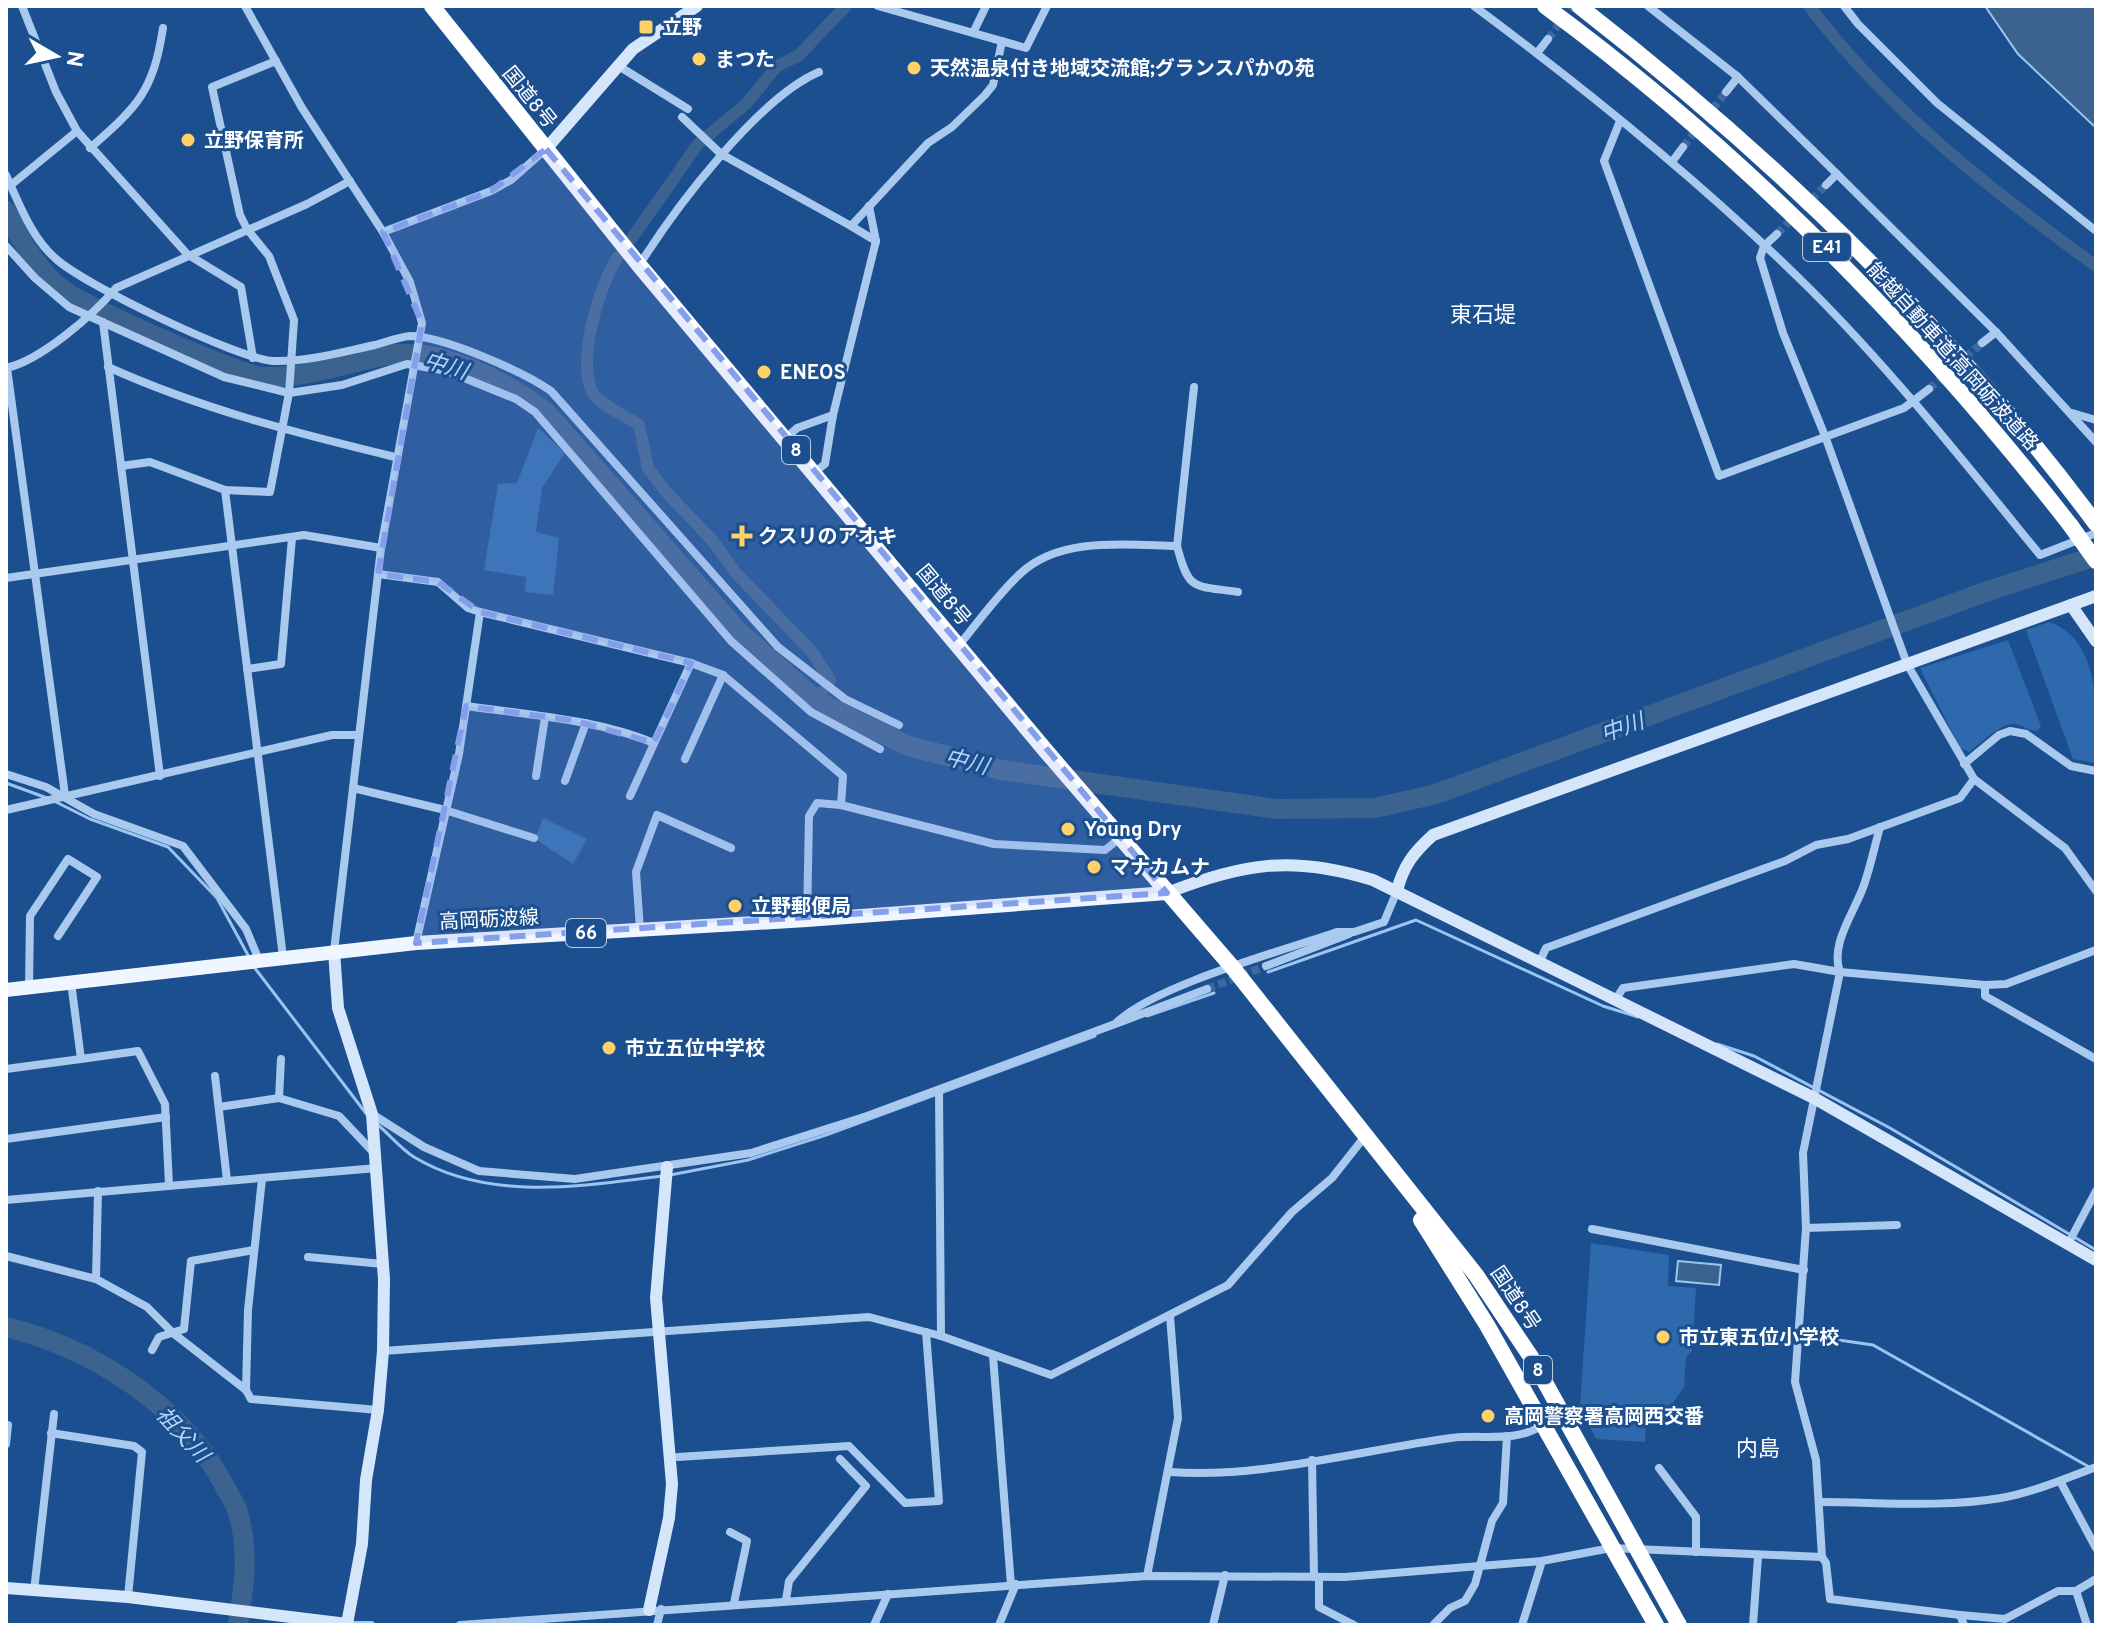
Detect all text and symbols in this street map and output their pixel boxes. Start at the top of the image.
north arrow [16,16,96,96]
place label: 立野 [662,16,702,42]
marker: 立野 [637,18,655,36]
place label: まつた [715,48,775,74]
text: N [59,49,88,69]
marker: まつた [690,50,708,68]
place label: 天然温泉付き地域交流館;グランスパかの苑 [930,57,1314,83]
marker: 天然温泉付き地域交流館;グランスパかの苑 [905,59,923,77]
street label: 国道8号 [496,62,561,135]
place label: 立野保育所 [204,129,304,155]
marker: 立野保育所 [179,131,197,149]
road number: E41 [1803,233,1851,261]
street label: 能越自動車道;高岡砺波道路 [1860,258,2043,457]
district label: 東石堤 [1450,303,1516,330]
water label: 中川 [420,348,472,387]
place label: ENEOS [780,361,846,387]
marker: ENEOS [755,363,773,381]
road number: 8 [782,436,810,464]
place label: クスリのアオキ [758,525,897,551]
marker: クスリのアオキ [733,527,751,545]
street label: 国道8号 [909,560,976,632]
water label: 中川 [1598,708,1650,750]
water label: 中川 [942,745,993,782]
place label: Young Dry [1084,818,1182,844]
marker: Young Dry [1059,820,1077,838]
place label: マナカムナ [1110,856,1210,882]
marker: マナカムナ [1085,858,1103,876]
place label: 立野郵便局 [751,895,851,921]
marker: 立野郵便局 [726,897,744,915]
street label: 高岡砺波線 [438,905,540,937]
road number: 66 [566,919,606,947]
place label: 市立五位中学校 [625,1037,765,1063]
marker: 市立五位中学校 [600,1039,618,1057]
street label: 国道8号 [1483,1262,1545,1336]
place label: 市立東五位小学校 [1679,1326,1839,1352]
marker: 市立東五位小学校 [1654,1328,1672,1346]
road number: 8 [1524,1356,1552,1384]
water label: 祖父川 [149,1402,215,1471]
place label: 高岡警察署高岡西交番 [1504,1405,1704,1431]
marker: 高岡警察署高岡西交番 [1479,1407,1497,1425]
district label: 内島 [1736,1437,1780,1464]

